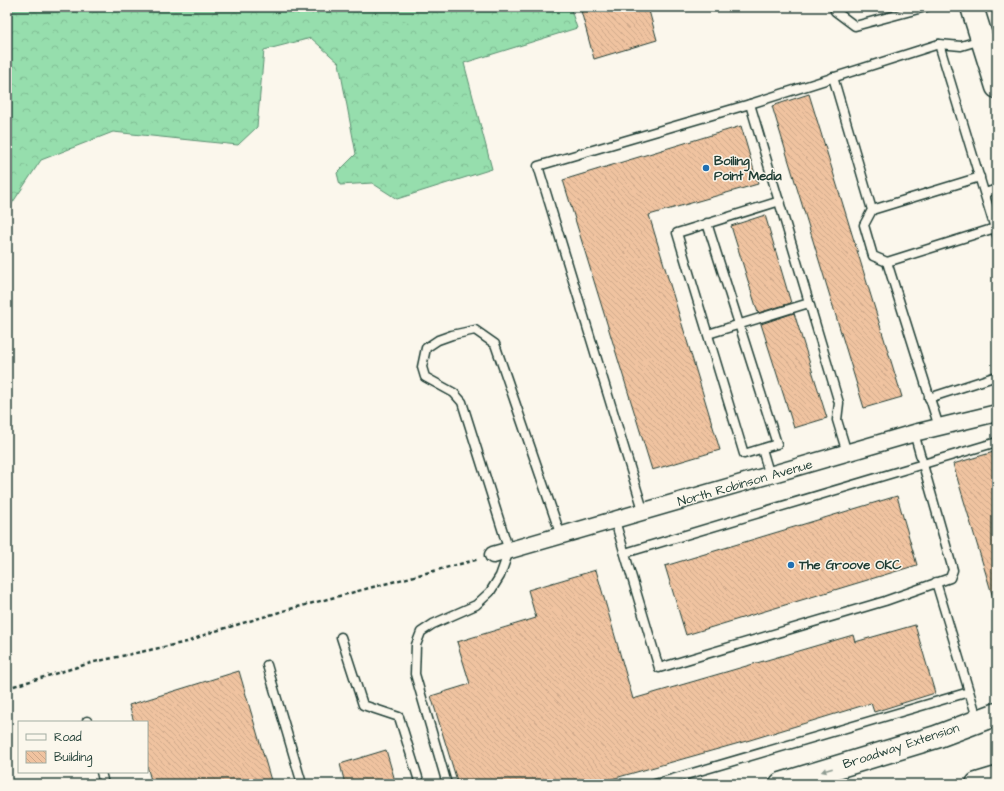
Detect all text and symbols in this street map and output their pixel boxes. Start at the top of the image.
place label: Boiling Point Media [714,152,782,185]
marker: Boiling Point Media [701,163,711,173]
street label: North Robinson Avenue [675,455,815,511]
place label: The Groove OKC [798,556,902,574]
marker: The Groove OKC [786,560,796,570]
street label: Broadway Extension [840,719,962,774]
legend [18,721,148,773]
text: Road [54,729,82,746]
text: Building [54,749,92,767]
one-way arrow [821,767,833,773]

